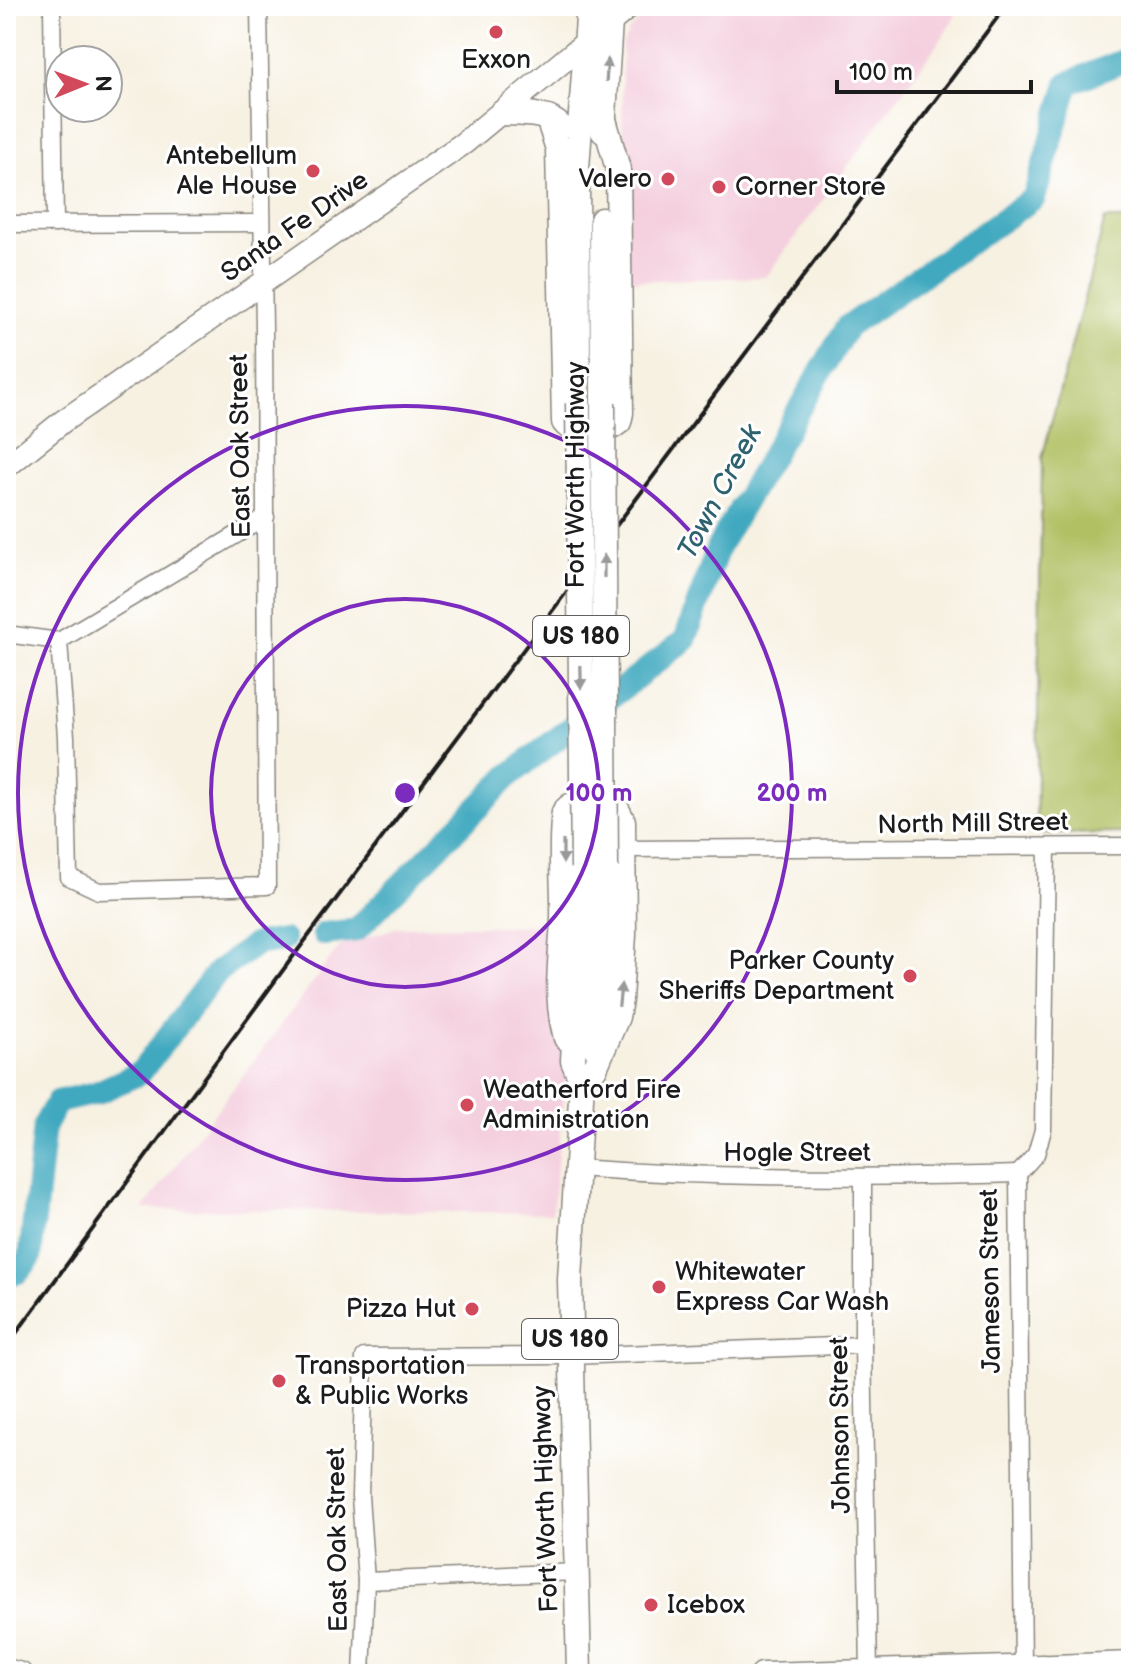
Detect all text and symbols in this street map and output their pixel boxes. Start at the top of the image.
marker: Exxon [487,23,505,41]
north arrow [44,44,124,124]
scale bar [837,44,1031,94]
place label: Exxon [461,45,531,76]
one-way arrow [601,57,614,82]
text: 100 m [849,58,913,87]
text: N [89,75,116,92]
place label: Antebellum Ale House [166,141,297,202]
marker: Antebellum Ale House [304,162,322,180]
place label: Valero [579,164,652,195]
street label: Santa Fe Drive [216,165,374,289]
marker: Valero [659,170,677,188]
place label: Corner Store [735,172,886,203]
marker: Corner Store [710,178,728,196]
street label: East Oak Street [224,353,258,539]
street label: Fort Worth Highway [561,361,592,589]
water label: Town Creek [671,418,770,565]
one-way arrow [598,553,610,578]
road number: US 180 [533,616,629,656]
one-way arrow [575,665,587,690]
centre of rings [391,779,419,807]
text: 100 m [566,779,632,808]
text: 200 m [757,779,827,808]
street label: North Mill Street [877,807,1069,841]
one-way arrow [557,840,569,865]
place label: Parker County Sheriffs Department [659,946,894,1007]
marker: Parker County Sheriffs Department [901,967,919,985]
one-way arrow [614,982,627,1007]
place label: Weatherford Fire Administration [483,1075,681,1136]
marker: Weatherford Fire Administration [458,1096,476,1114]
street label: Hogle Street [723,1138,871,1169]
street label: Jameson Street [974,1188,1008,1374]
place label: Whitewater Express Car Wash [675,1257,889,1318]
marker: Whitewater Express Car Wash [650,1278,668,1296]
place label: Pizza Hut [346,1294,456,1325]
marker: Pizza Hut [463,1300,481,1318]
road number: US 180 [522,1319,618,1359]
street label: Johnson Street [824,1336,858,1514]
place label: Transportation & Public Works [295,1351,469,1412]
marker: Transportation & Public Works [270,1372,288,1390]
street label: Fort Worth Highway [527,1385,565,1613]
street label: East Oak Street [321,1447,355,1633]
place label: Icebox [667,1590,745,1621]
marker: Icebox [642,1596,660,1614]

